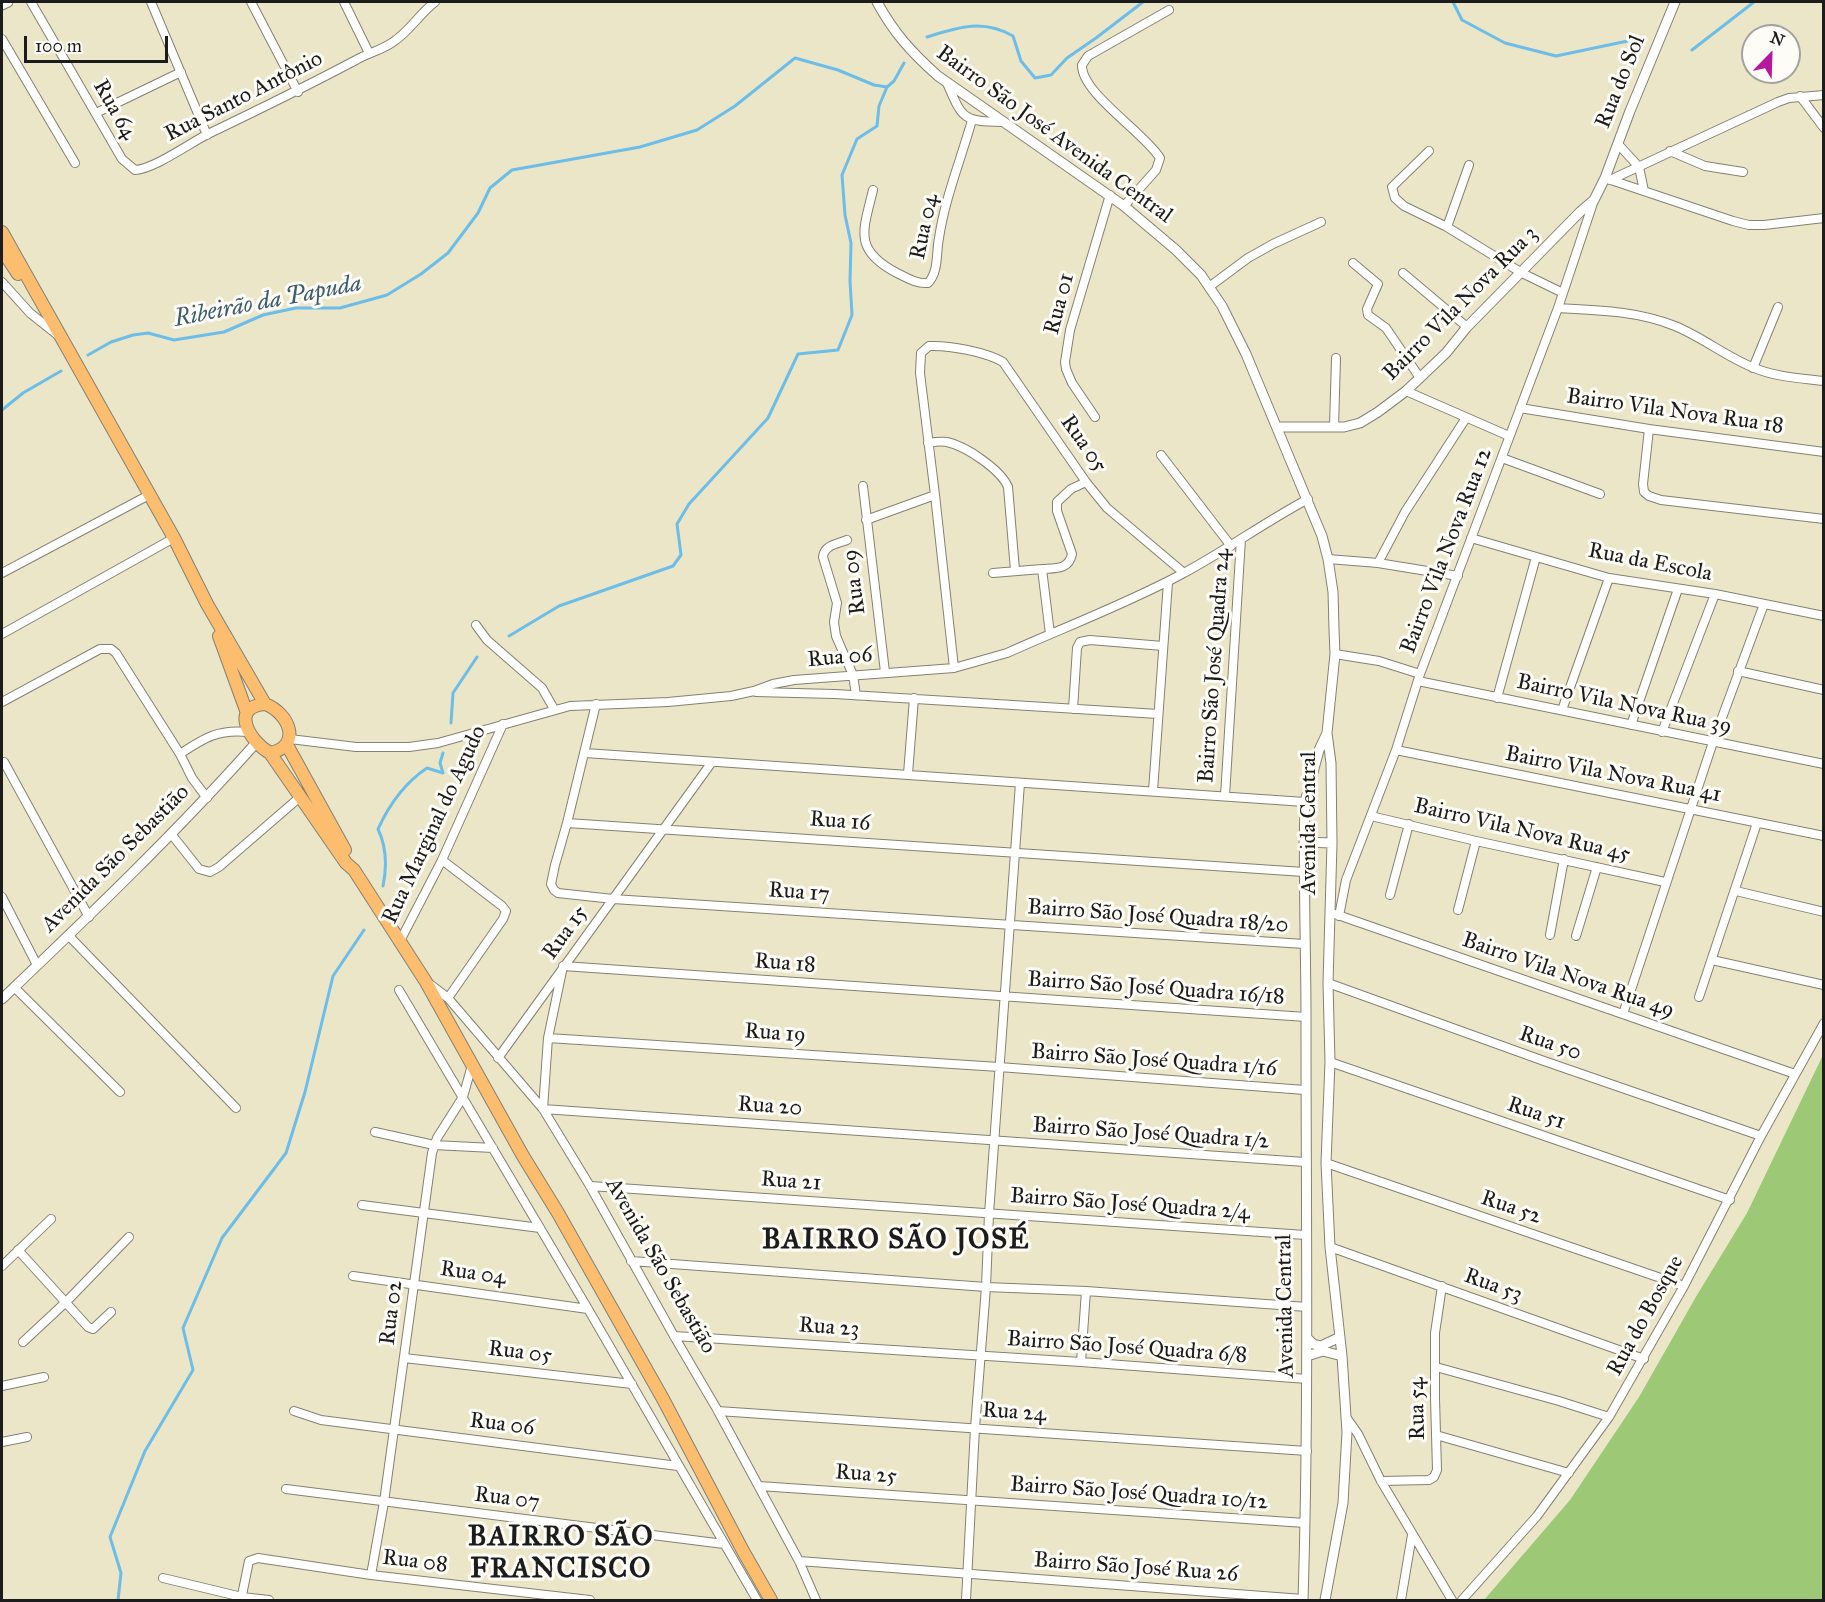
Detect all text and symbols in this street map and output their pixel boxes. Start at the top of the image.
scale bar [27,24,171,62]
north arrow [1741,24,1801,84]
text: N [1767,27,1787,50]
street label: Rua do Sol [1590,32,1652,132]
text: 100 m [35,35,82,57]
street label: Bairro São José Avenida Central [931,40,1177,230]
street label: Rua Santo Antônio [161,46,327,148]
street label: Rua 64 [86,75,142,145]
street label: Rua 04 [905,192,945,262]
street label: Bairro Vila Nova Rua 3 [1378,221,1544,387]
water label: Ribeirão da Papuda [172,270,364,334]
street label: Rua 01 [1039,270,1081,338]
street label: Bairro Vila Nova Rua 18 [1565,384,1785,440]
street label: Rua 05 [1054,410,1112,478]
street label: Bairro Vila Nova Rua 12 [1396,444,1498,658]
street label: Rua da Escola [1586,538,1714,588]
street label: Rua 09 [838,548,872,616]
street label: Bairro São José Quadra 24 [1194,548,1236,784]
street label: Rua 06 [806,642,874,674]
street label: Bairro Vila Nova Rua 39 [1514,669,1734,741]
street label: Rua Marginal do Agudo [377,722,493,928]
street label: Bairro Vila Nova Rua 41 [1503,741,1723,809]
street label: Avenida Central [1297,751,1323,895]
street label: Avenida São Sebastião [36,779,196,939]
street label: Bairro Vila Nova Rua 45 [1411,793,1633,869]
street label: Rua 16 [809,807,871,837]
street label: Rua 17 [767,878,831,908]
street label: Bairro São José Quadra 18/20 [1027,895,1289,939]
street label: Rua 15 [538,901,594,965]
street label: Bairro Vila Nova Rua 49 [1458,927,1678,1025]
street label: Rua 18 [753,949,817,979]
street label: Bairro São José Quadra 16/18 [1026,967,1286,1011]
street label: Rua 19 [743,1019,807,1049]
street label: Rua 50 [1515,1021,1585,1067]
street label: Bairro São José Quadra 1/16 [1030,1039,1278,1083]
street label: Rua 20 [737,1092,803,1122]
street label: Rua 51 [1503,1092,1569,1136]
street label: Bairro São José Quadra 1/2 [1032,1113,1270,1155]
street label: Rua 21 [760,1167,822,1197]
street label: Avenida São Sebastião [599,1173,721,1359]
street label: Bairro São José Quadra 2/4 [1009,1183,1251,1227]
street label: Rua 52 [1477,1185,1545,1231]
district label: BAIRRO SÃO JOSÉ [762,1224,1030,1258]
street label: Avenida Central [1272,1234,1300,1378]
street label: Rua do Bosque [1602,1251,1690,1381]
street label: Rua 04 [438,1256,508,1292]
street label: Rua 53 [1460,1263,1526,1309]
street label: Rua 02 [375,1279,409,1347]
street label: Rua 23 [798,1313,860,1343]
street label: Bairro São José Quadra 6/8 [1006,1326,1248,1370]
street label: Rua 05 [487,1336,553,1370]
street label: Rua 54 [1404,1377,1432,1441]
street label: Rua 24 [981,1398,1047,1428]
street label: Rua 06 [468,1408,536,1442]
street label: Rua 25 [834,1460,898,1490]
street label: Bairro São José Quadra 10/12 [1009,1472,1269,1516]
street label: Rua 07 [473,1482,541,1516]
district label: BAIRRO SÃO FRANCISCO [468,1521,654,1587]
street label: Rua 08 [381,1545,449,1579]
street label: Bairro São José Rua 26 [1033,1548,1239,1588]

